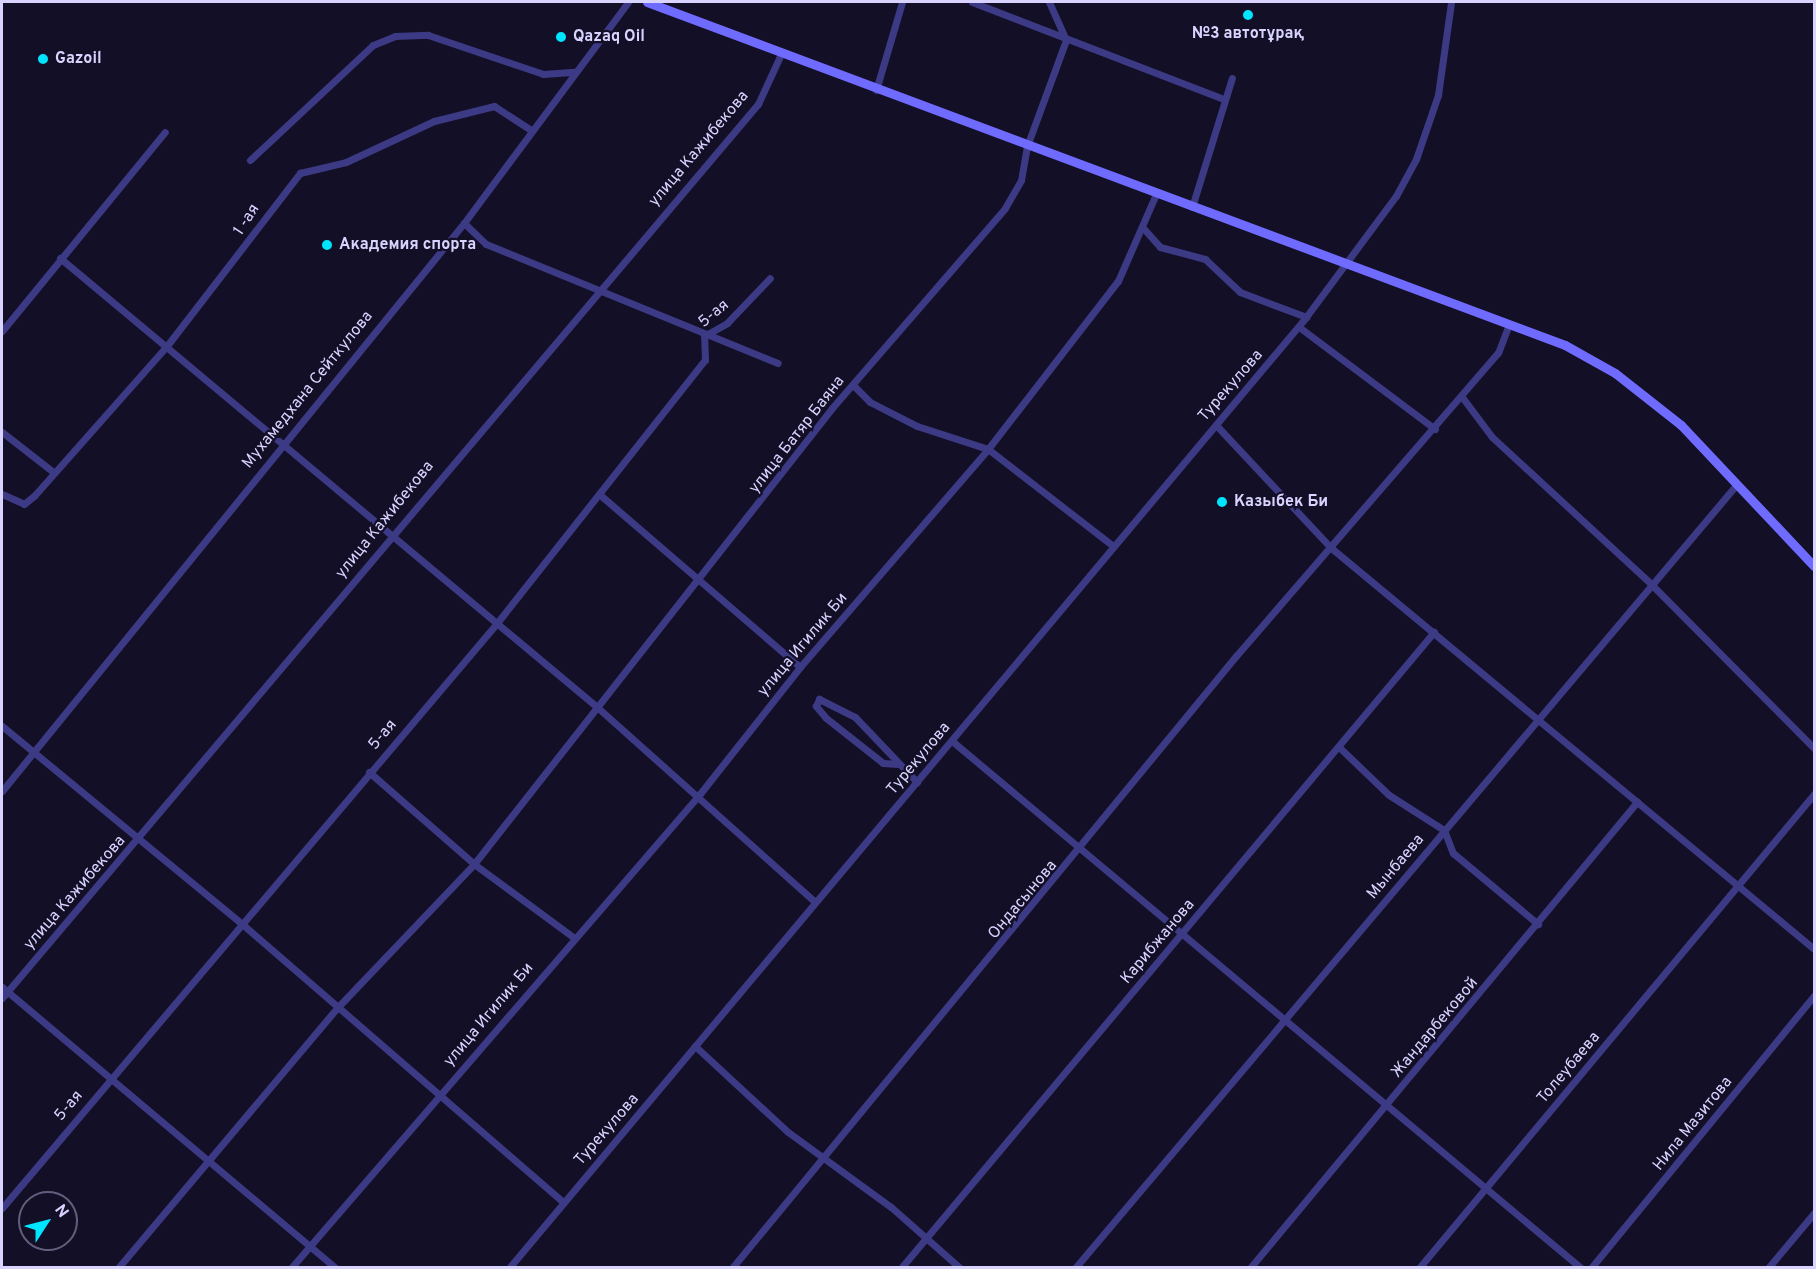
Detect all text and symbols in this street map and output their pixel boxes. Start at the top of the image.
marker: №3 автотұрақ [1241,8,1255,22]
place label: №3 автотұрақ [1192,24,1304,44]
place label: Qazaq Oil [573,27,645,47]
marker: Qazaq Oil [554,30,568,44]
place label: Gazoil [55,49,102,69]
marker: Gazoil [36,52,50,66]
street label: улица Кажибекова [645,87,753,211]
street label: 1 -ая [230,201,264,239]
place label: Академия спорта [339,235,476,255]
marker: Академия спорта [320,238,334,252]
street label: 5-ая [695,296,733,332]
street label: Мухамедхана Сейткулова [239,307,377,473]
street label: Турекулова [1195,346,1267,426]
street label: улица Батяр Баяна [745,372,849,498]
street label: улица Кажибекова [332,457,438,583]
place label: Казыбек Би [1234,492,1328,512]
marker: Казыбек Би [1215,495,1229,509]
street label: улица Игилик Би [754,589,852,701]
street label: 5-ая [365,716,401,754]
street label: Турекулова [883,719,955,799]
street label: Мынбаева [1363,831,1429,903]
street label: улица Кажибекова [20,832,130,954]
street label: Ондасынова [984,857,1062,943]
street label: Карибжанова [1117,896,1199,988]
street label: улица Игилик Би [440,959,538,1071]
street label: Жандарбековой [1388,974,1482,1082]
street label: Толеубаева [1533,1028,1605,1108]
street label: Нила Мазитова [1649,1073,1737,1175]
street label: 5-ая [51,1087,87,1125]
street label: Турекулова [571,1090,643,1170]
north arrow [18,1191,78,1251]
text: N [49,1201,72,1222]

